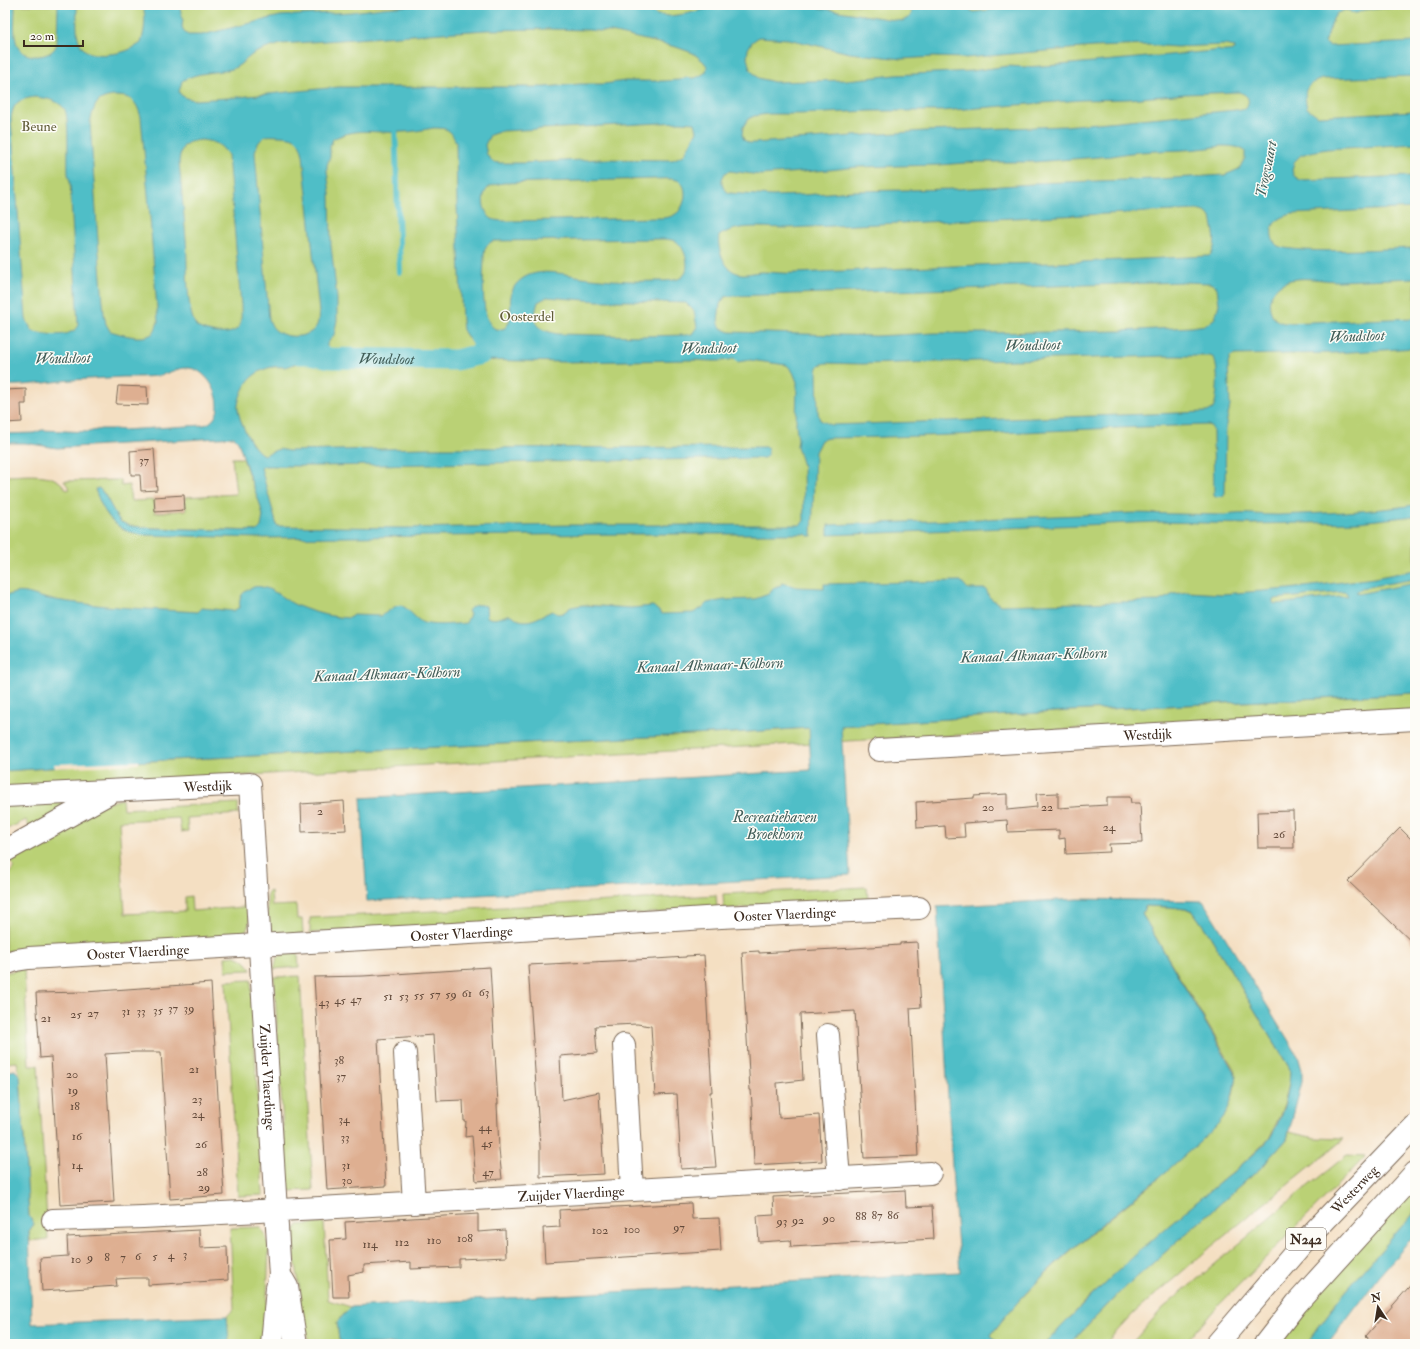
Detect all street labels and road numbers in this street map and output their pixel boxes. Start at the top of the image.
street label: Westdijk [1122,725,1173,745]
street label: Westdijk [182,777,233,796]
street label: Ooster Vlaerdinge [733,904,837,925]
street label: Ooster Vlaerdinge [410,923,513,945]
street label: Ooster Vlaerdinge [86,941,190,964]
street label: Zuijder Vlaerdinge [256,1023,279,1131]
street label: Westerweg [1327,1161,1383,1218]
street label: Zuijder Vlaerdinge [518,1183,625,1206]
road number: N242 [1286,1228,1326,1250]

